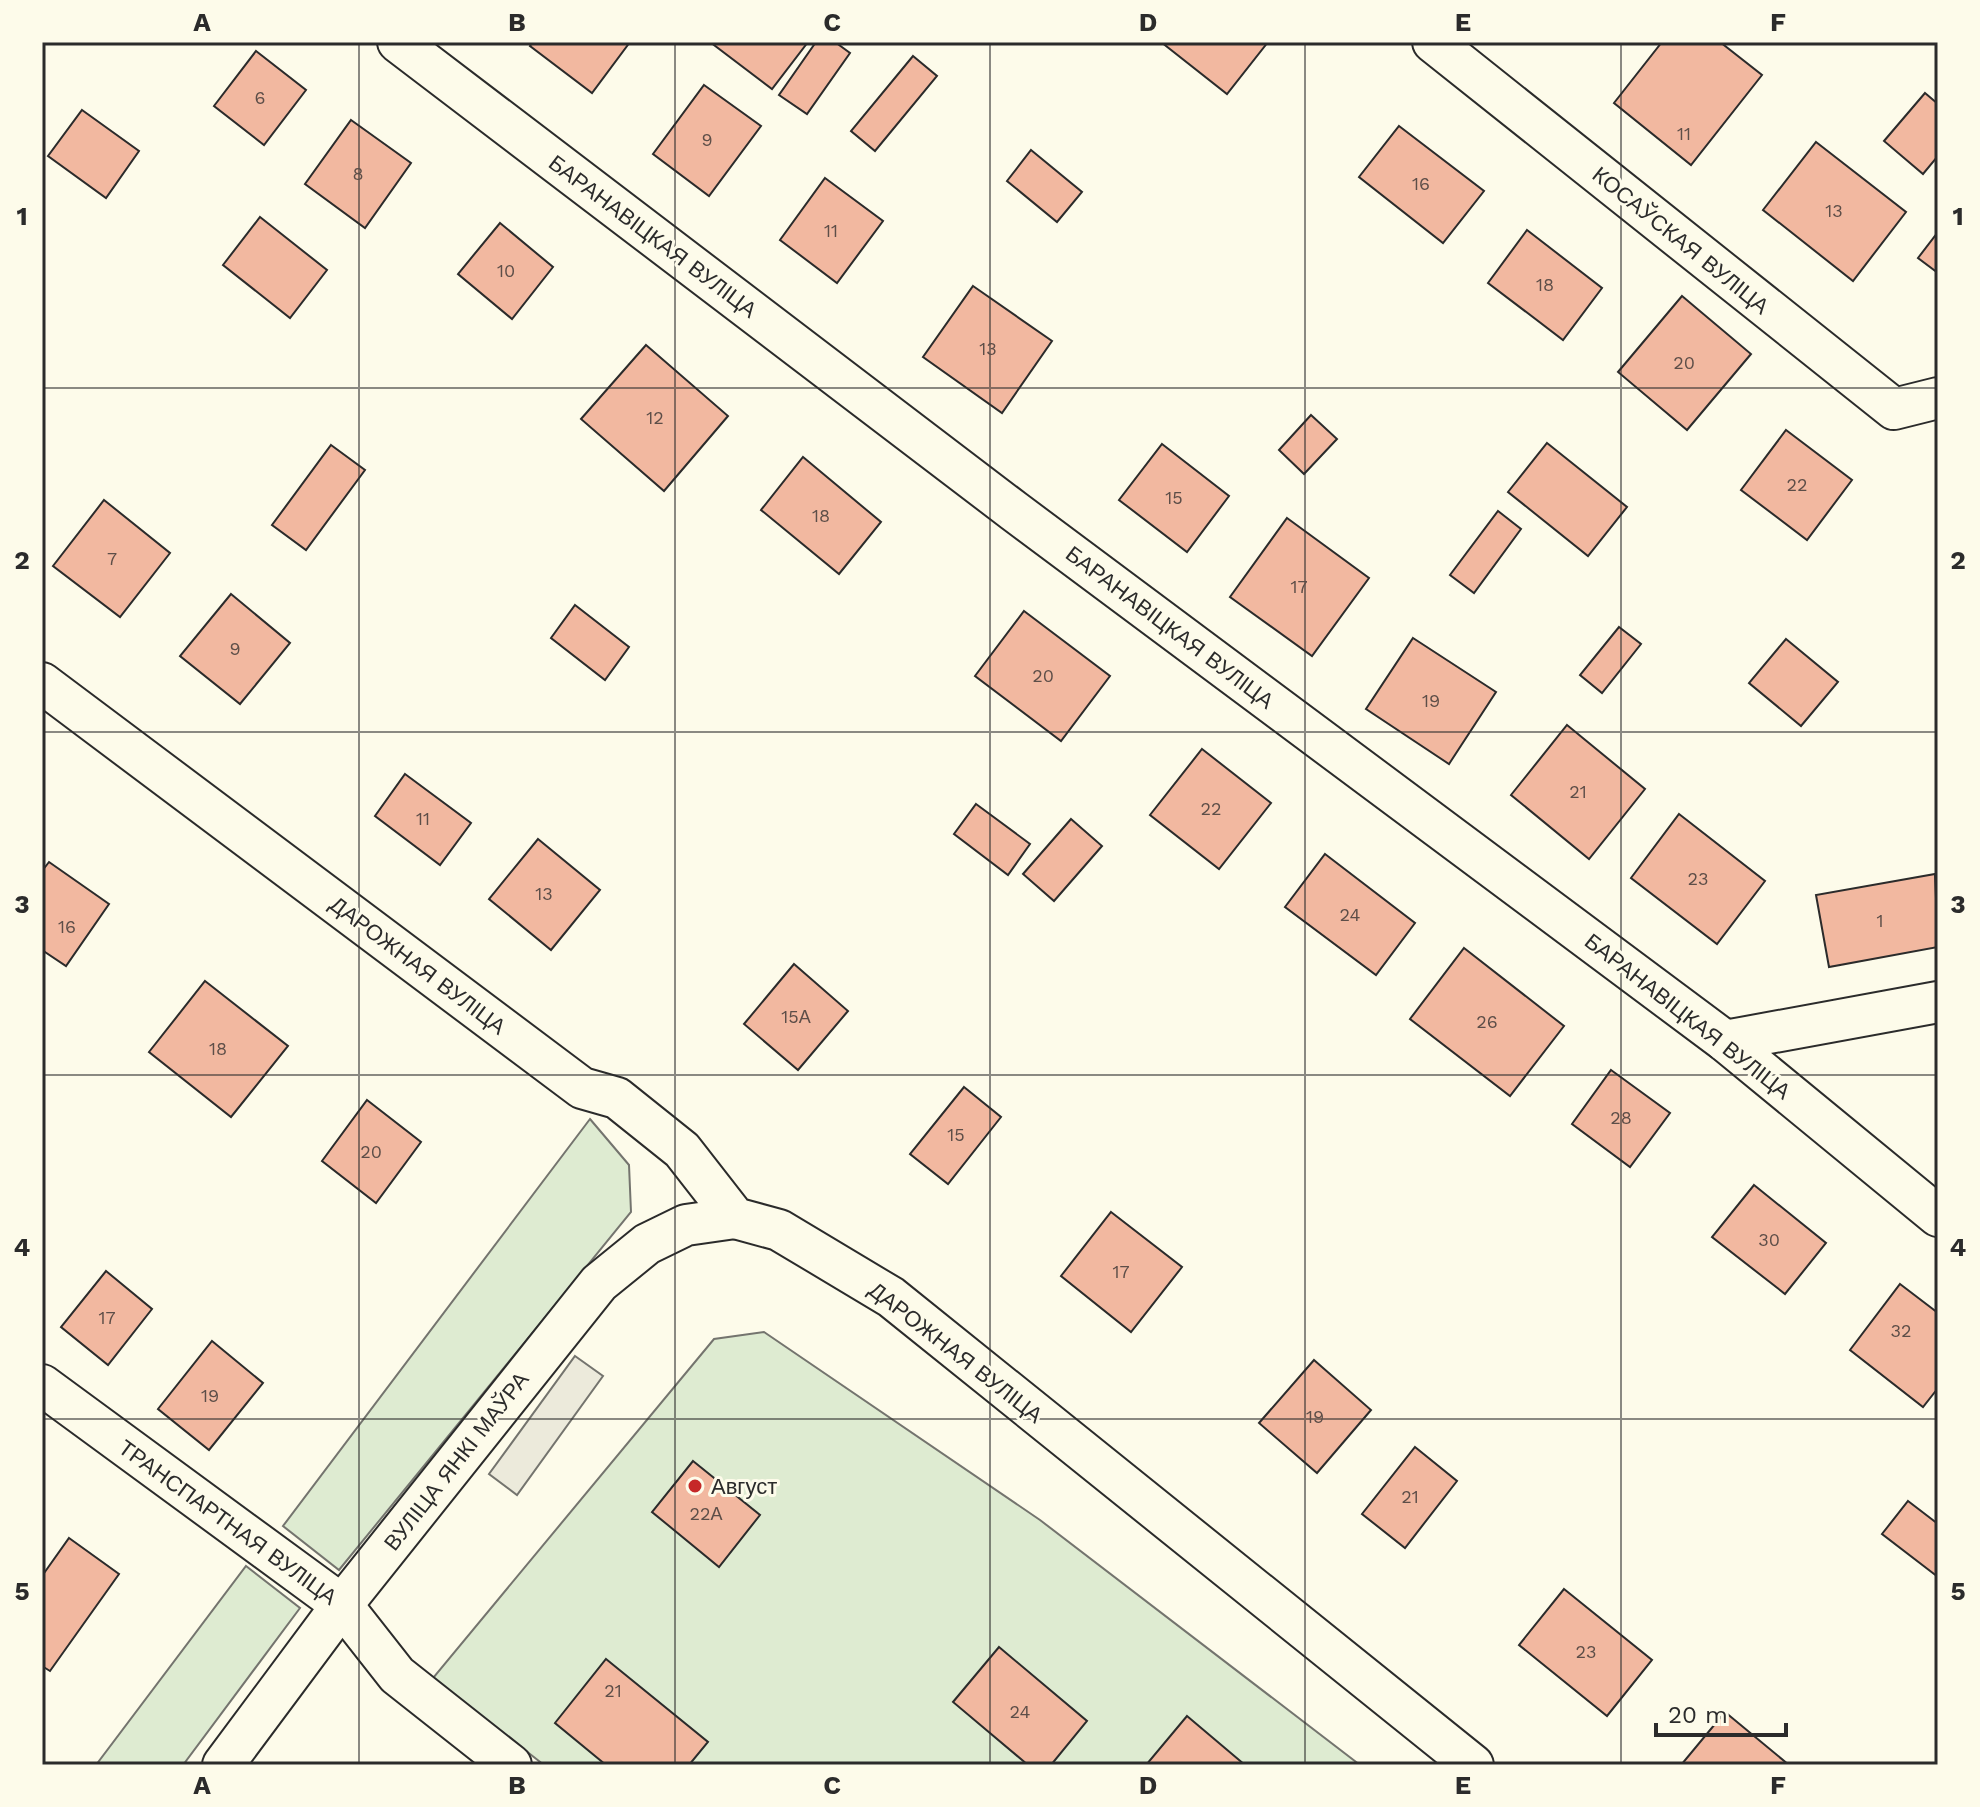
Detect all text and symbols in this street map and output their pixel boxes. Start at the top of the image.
text: A [193,7,211,37]
text: B [508,7,526,37]
text: C [823,7,841,37]
text: D [1139,7,1157,37]
text: E [1455,7,1471,37]
text: F [1770,7,1786,37]
house number: 6 [255,87,265,108]
house number: 11 [1677,123,1691,144]
house number: 9 [701,129,713,150]
street label: БАРАНАВІЦКАЯ ВУЛІЦА [544,150,762,323]
street label: КОСАЎСКАЯ ВУЛІЦА [1588,161,1775,319]
house number: 8 [352,163,364,184]
house number: 16 [1412,173,1430,194]
house number: 13 [1825,200,1843,221]
text: 1 [16,201,28,231]
text: 1 [1952,201,1964,231]
house number: 11 [824,220,838,241]
house number: 10 [497,260,515,281]
house number: 18 [1536,274,1554,295]
house number: 13 [979,338,997,359]
house number: 20 [1673,352,1695,373]
house number: 12 [646,407,664,428]
house number: 22 [1787,474,1808,495]
house number: 15 [1165,487,1183,508]
house number: 18 [812,505,830,526]
street label: БАРАНАВІЦКАЯ ВУЛІЦА [1061,541,1279,714]
text: 2 [14,545,30,575]
text: 2 [1950,545,1966,575]
house number: 7 [107,548,117,569]
house number: 17 [1290,576,1308,597]
house number: 9 [229,638,241,659]
house number: 20 [1032,665,1054,686]
house number: 19 [1422,690,1440,711]
house number: 21 [1569,781,1587,802]
house number: 22 [1201,798,1222,819]
house number: 11 [416,808,430,829]
house number: 23 [1688,868,1709,889]
house number: 13 [535,883,553,904]
text: 3 [14,889,30,919]
text: 3 [1950,889,1966,919]
street label: ДАРОЖНАЯ ВУЛІЦА [325,891,511,1040]
house number: 24 [1340,904,1360,925]
house number: 1 [1876,910,1884,931]
house number: 16 [58,916,76,937]
street label: БАРАНАВІЦКАЯ ВУЛІЦА [1580,928,1796,1105]
house number: 15А [781,1006,811,1027]
house number: 26 [1476,1011,1498,1032]
house number: 18 [209,1038,227,1059]
house number: 28 [1610,1107,1632,1128]
house number: 15 [947,1124,965,1145]
house number: 20 [360,1141,382,1162]
house number: 30 [1758,1229,1780,1250]
text: 4 [14,1232,31,1262]
text: 4 [1950,1232,1967,1262]
house number: 17 [1112,1261,1130,1282]
street label: ДАРОЖНАЯ ВУЛІЦА [864,1277,1048,1428]
house number: 17 [98,1307,116,1328]
house number: 32 [1891,1320,1912,1341]
street label: ВУЛІЦА ЯНКІ МАЎРА [378,1366,534,1555]
house number: 19 [201,1385,219,1406]
house number: 19 [1306,1406,1324,1427]
street label: ТРАНСПАРТНАЯ ВУЛІЦА [114,1435,342,1610]
place label: Август [711,1474,777,1499]
marker: Август [686,1477,704,1495]
house number: 21 [1401,1486,1419,1507]
house number: 22А [690,1503,723,1524]
text: 5 [14,1576,30,1606]
text: 5 [1950,1576,1966,1606]
house number: 23 [1576,1641,1597,1662]
house number: 21 [604,1680,622,1701]
scale bar [1656,1687,1786,1737]
house number: 24 [1010,1701,1030,1722]
text: 20 m [1668,1701,1728,1729]
text: A [193,1770,211,1800]
text: B [508,1770,526,1800]
text: C [823,1770,841,1800]
text: D [1139,1770,1157,1800]
text: E [1455,1770,1471,1800]
text: F [1770,1770,1786,1800]

